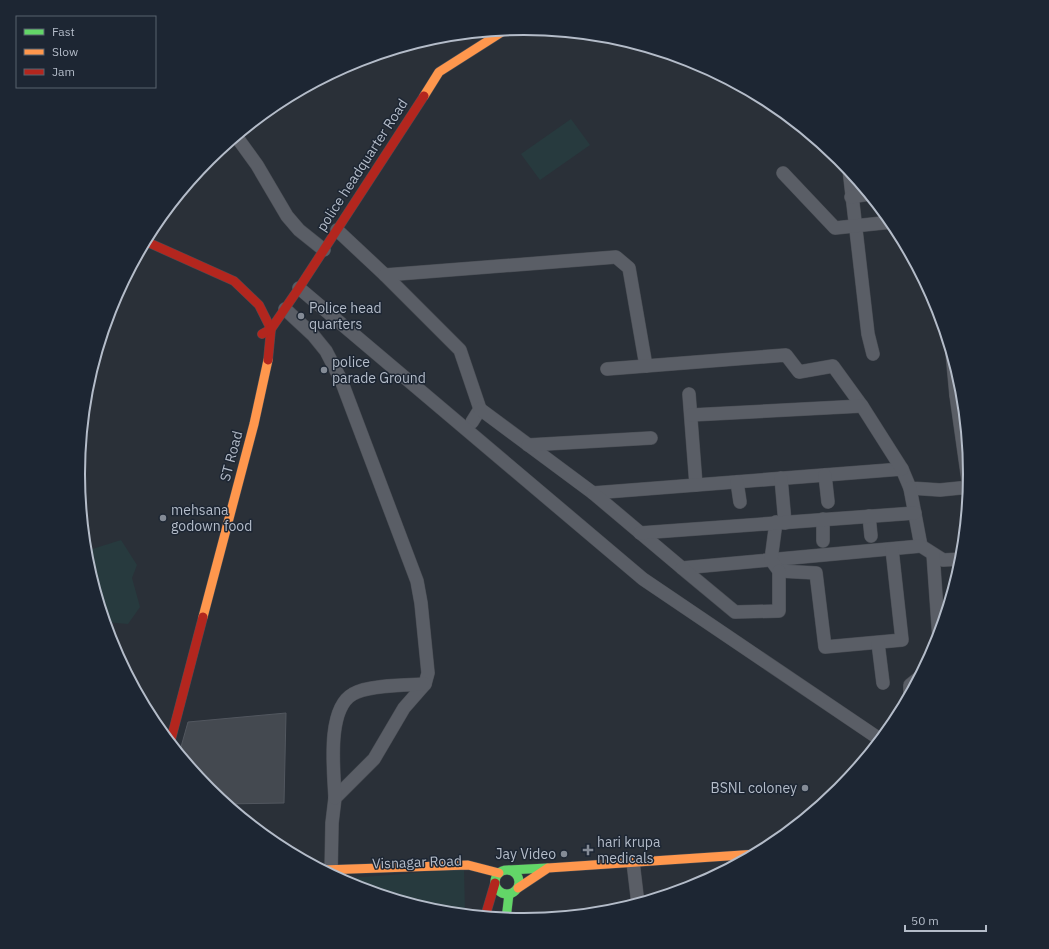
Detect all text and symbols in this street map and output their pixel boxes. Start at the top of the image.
legend [16,16,156,88]
text: Fast [52,24,75,39]
text: Slow [52,44,78,59]
text: Jam [52,64,75,79]
street label: police headquarter Road [312,95,412,235]
place label: Police head quarters [309,299,382,333]
marker: Police head quarters [296,311,306,321]
place label: police parade Ground [332,353,426,387]
marker: police parade Ground [319,365,329,375]
street label: ST Road [216,429,246,483]
place label: mehsana godown food [171,501,252,535]
marker: mehsana godown food [158,513,168,523]
place label: BSNL coloney [711,779,797,797]
marker: BSNL coloney [800,783,810,793]
place label: hari krupa medicals [597,833,661,867]
marker: hari krupa medicals [582,844,594,856]
place label: Jay Video [495,845,556,863]
marker: Jay Video [559,849,569,859]
street label: Visnagar Road [372,851,462,873]
scale bar [905,907,986,933]
text: 50 m [911,913,939,928]

